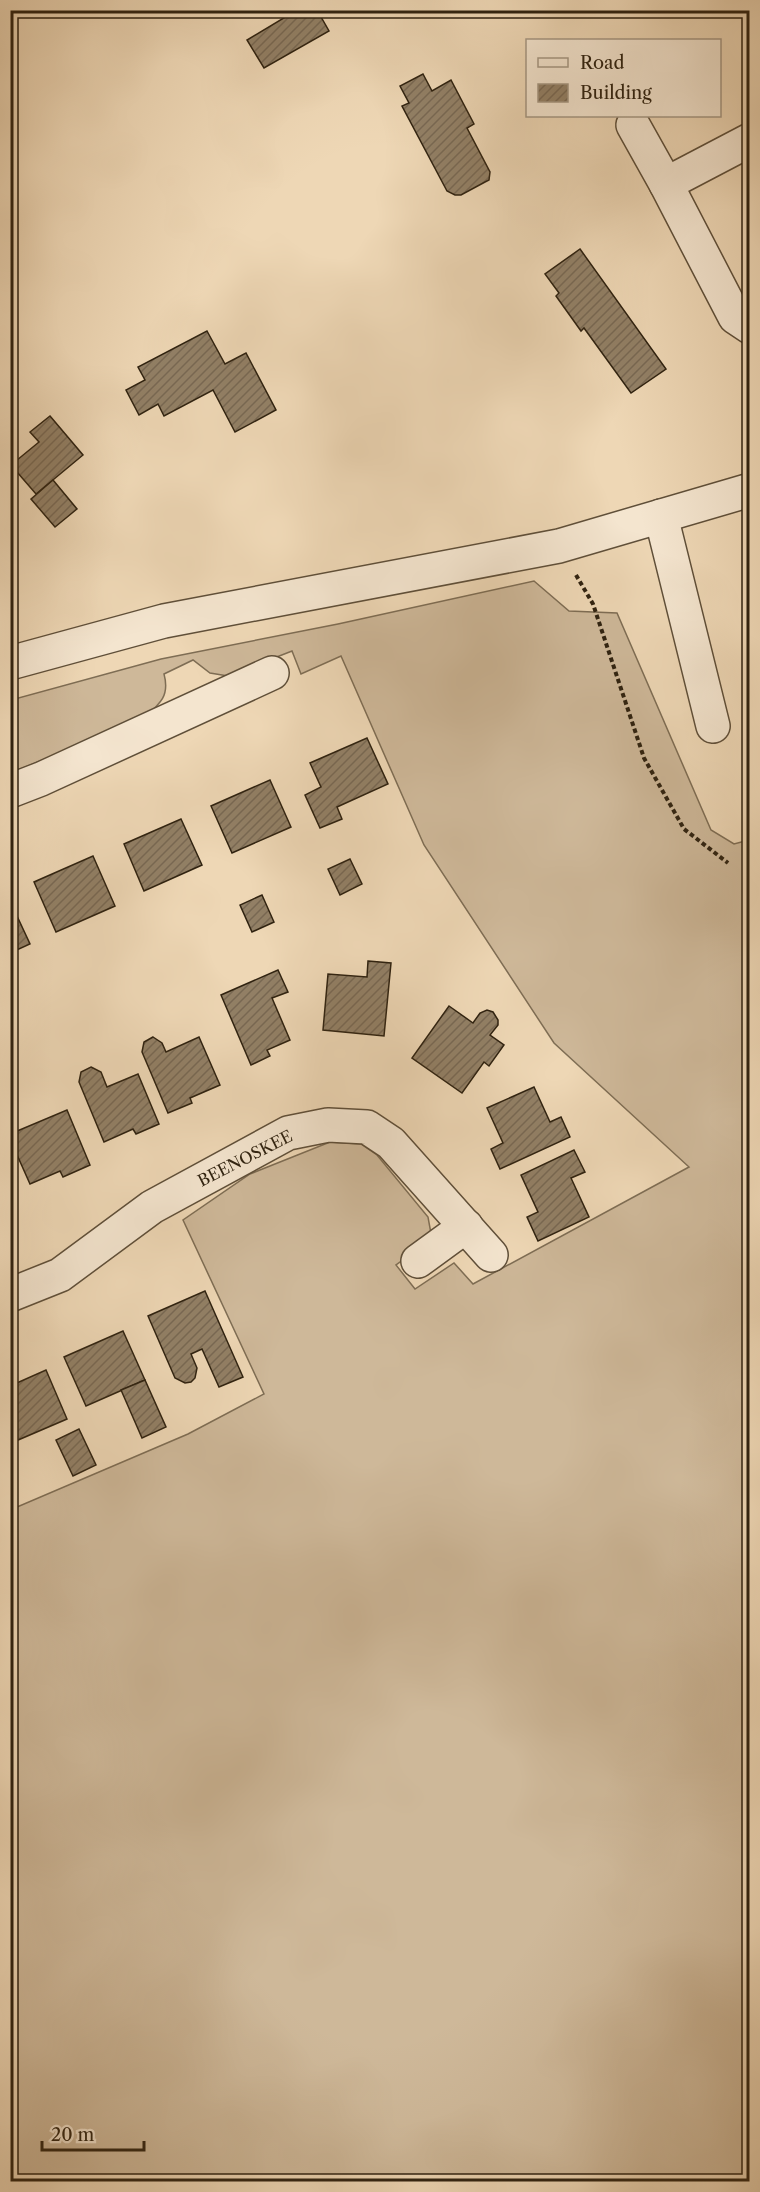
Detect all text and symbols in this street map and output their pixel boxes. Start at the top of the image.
legend [526,39,721,117]
text: Road [580,52,625,74]
text: Building [580,82,652,104]
street label: BEENOSKEE [194,1126,296,1190]
scale bar [42,2114,144,2152]
text: 20 m [51,2124,95,2146]

